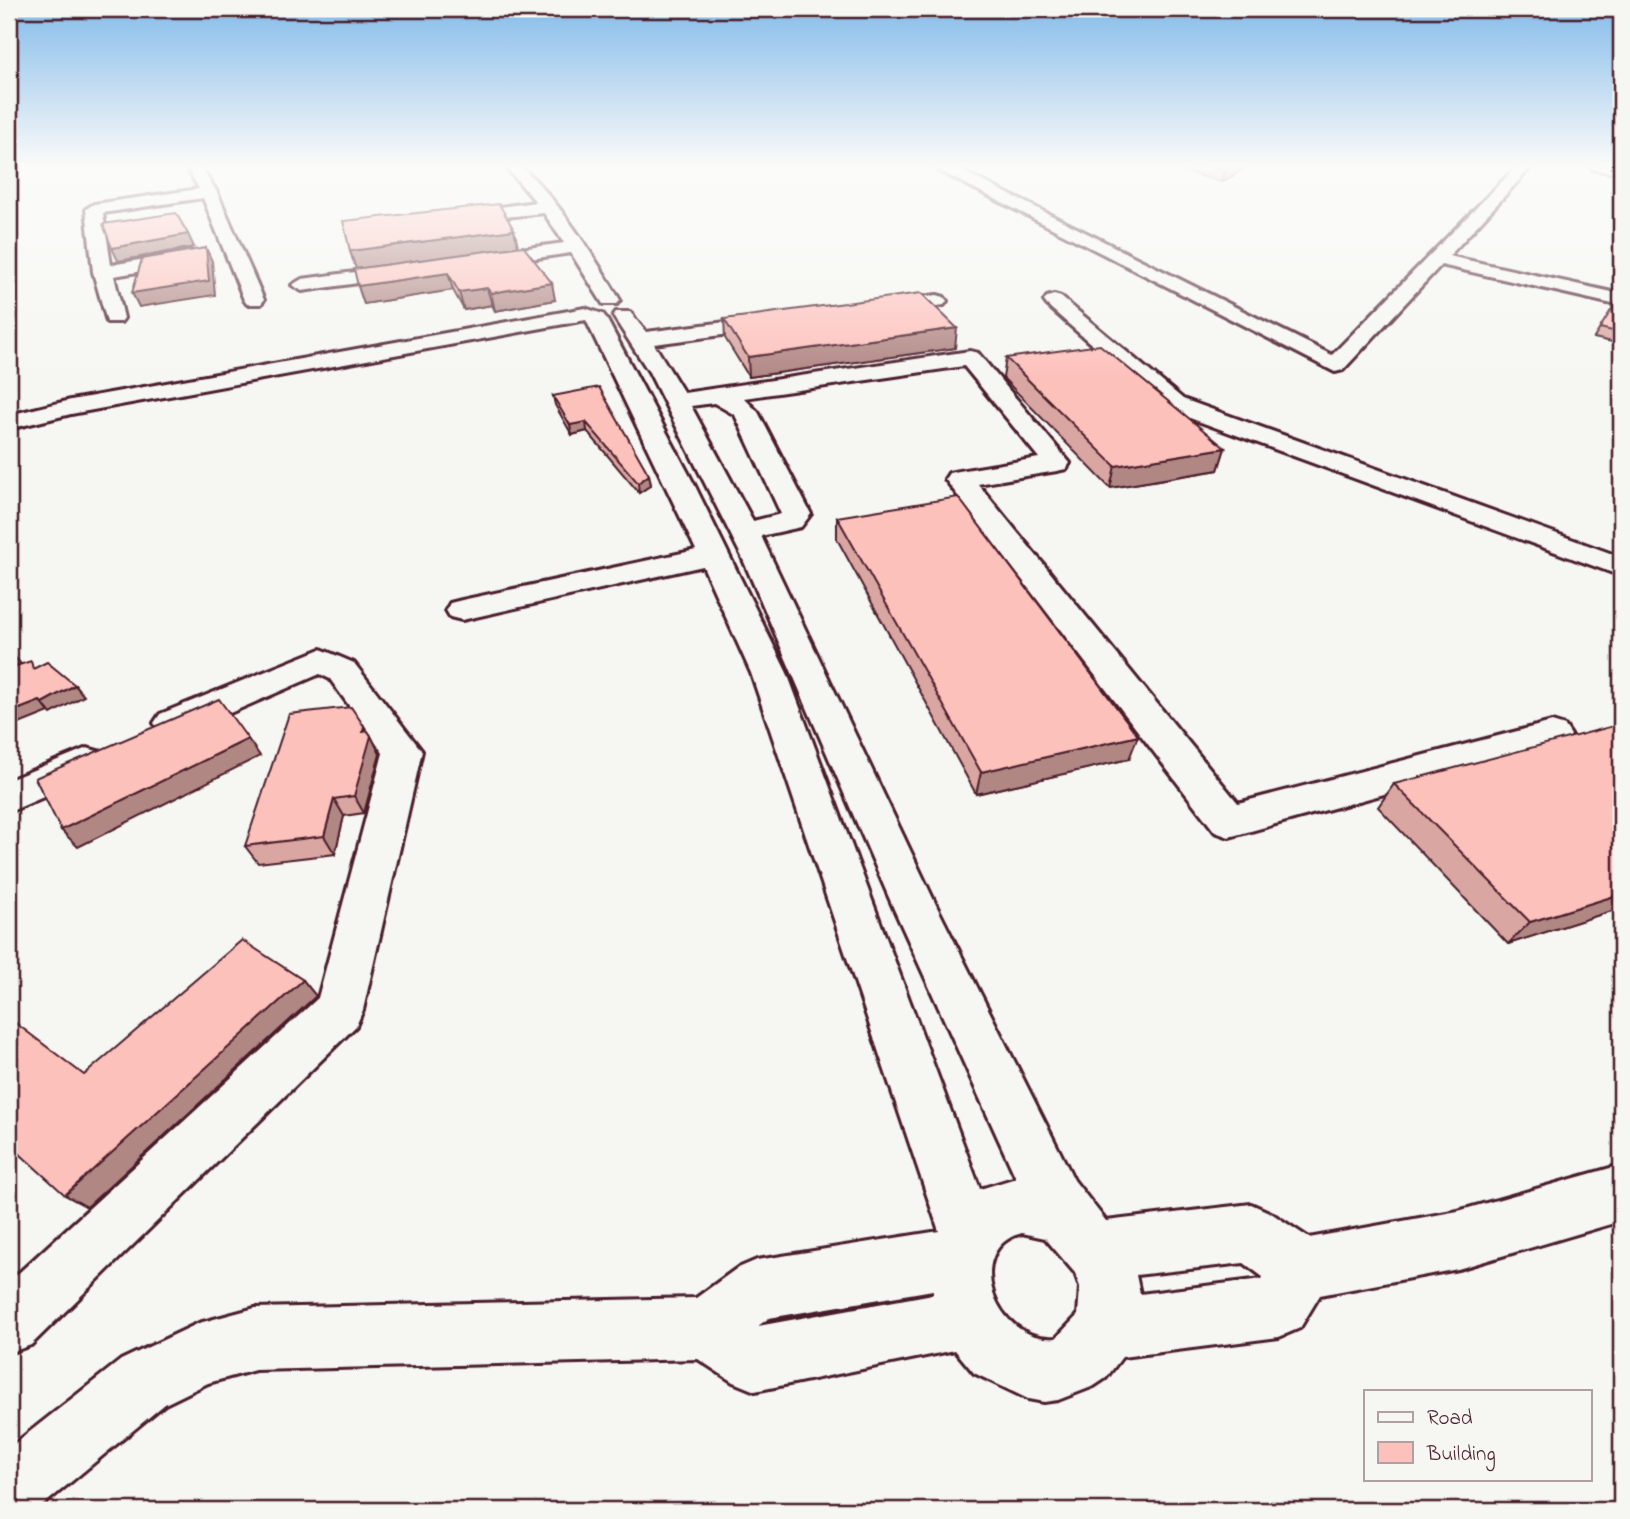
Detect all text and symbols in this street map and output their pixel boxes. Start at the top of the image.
legend [1364,1390,1592,1480]
text: Road [1427,1404,1473,1434]
text: Building [1426,1440,1496,1472]

